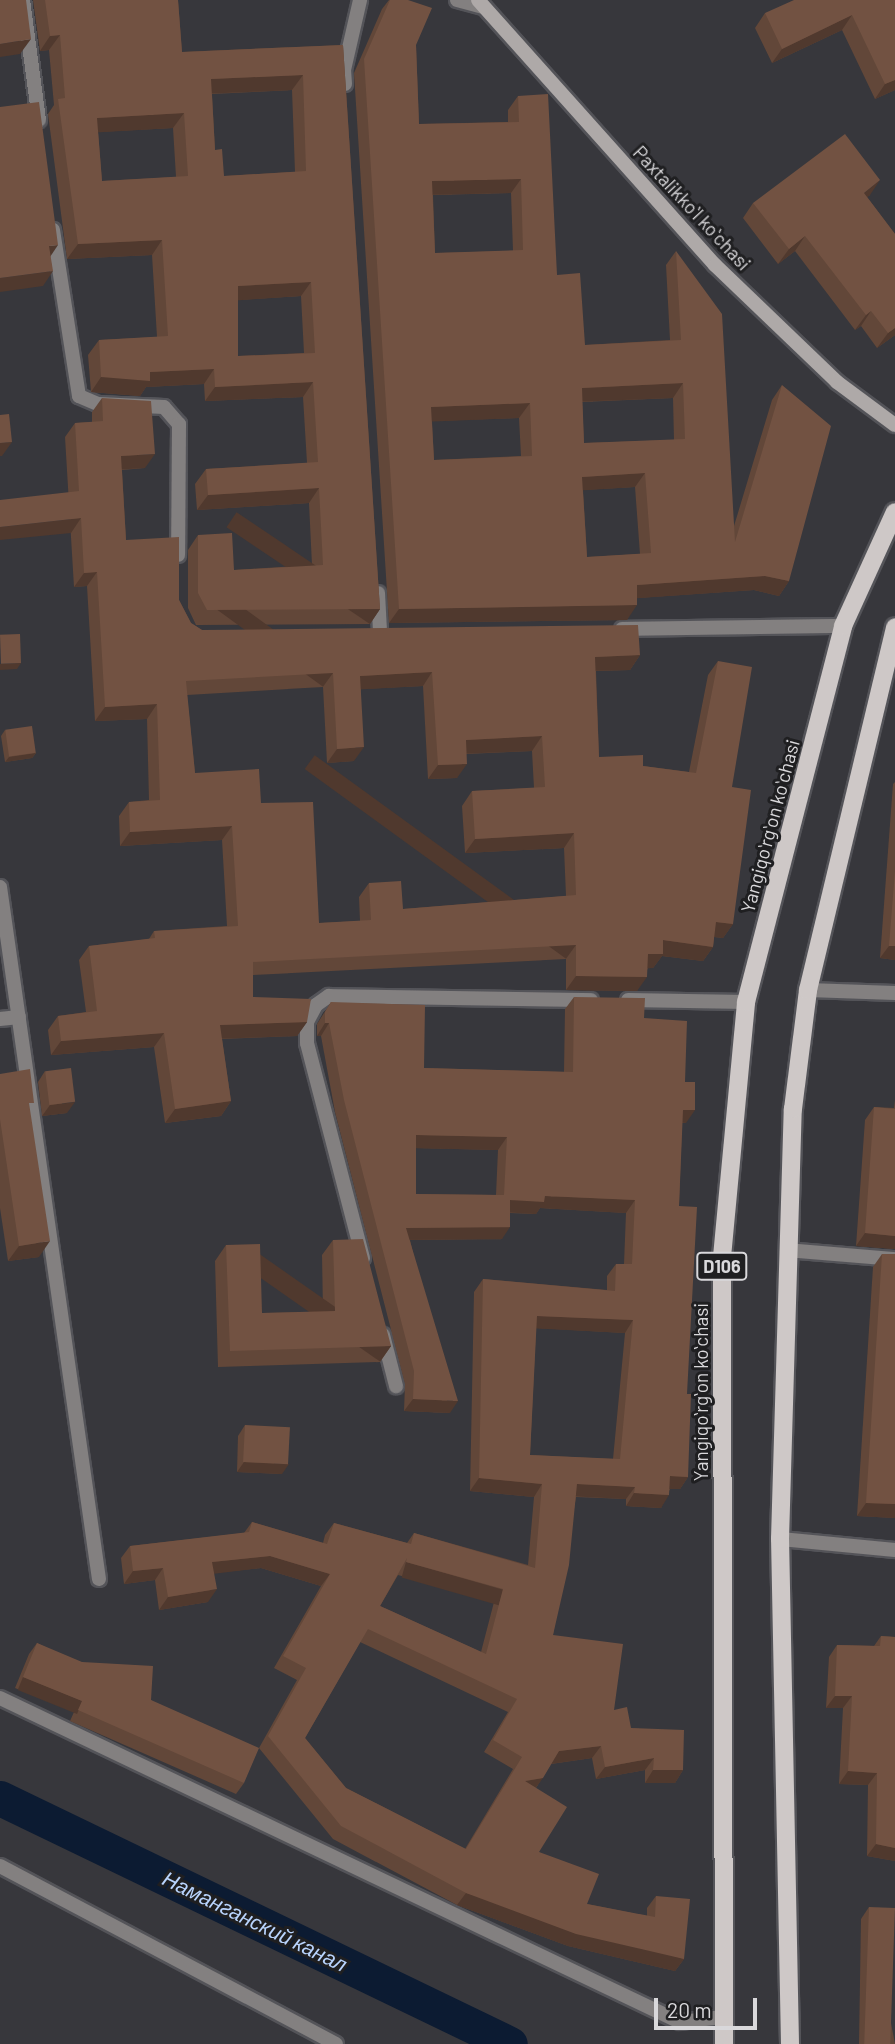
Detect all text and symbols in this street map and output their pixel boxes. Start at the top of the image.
street label: Paxtalikkoʻl koʻchasi [629,141,755,275]
street label: Yangiqoʻrgʻon koʻchasi [736,737,804,915]
road number: D106 [696,1252,748,1280]
street label: Yangiqoʻrgʻon koʻchasi [690,1303,712,1481]
water label: Наманганский канал [159,1865,351,1977]
scale bar [657,1984,760,2028]
text: 20 m [667,1997,712,2022]

